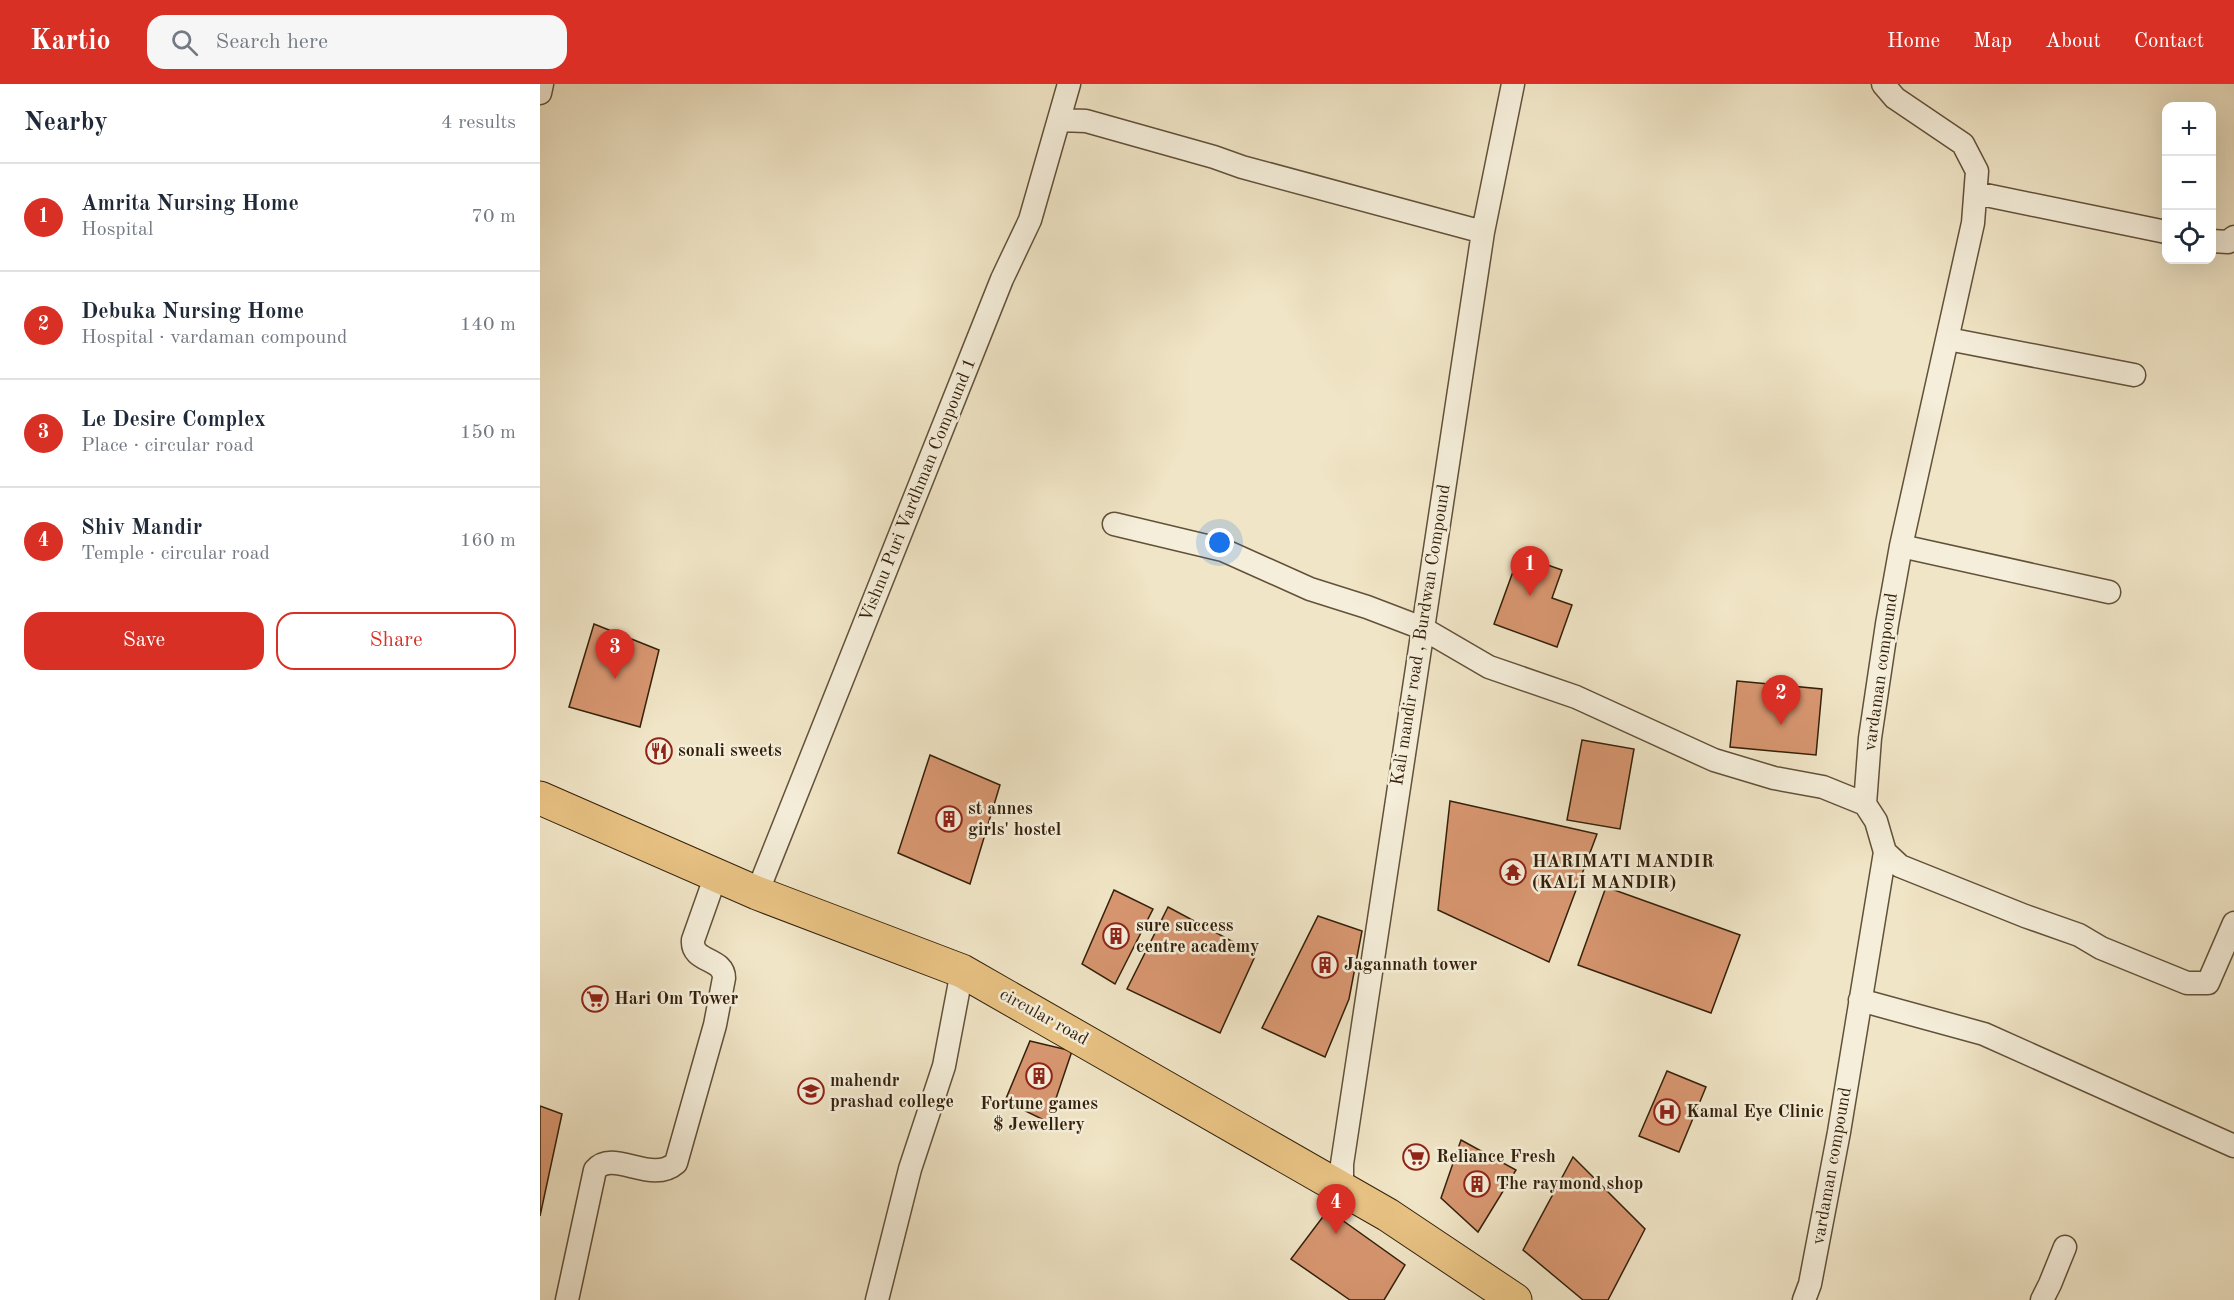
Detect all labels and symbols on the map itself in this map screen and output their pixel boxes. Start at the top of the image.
street label: Vishnu Puri Vardhman Compound 1 [857,356,979,624]
street label: Kali mandir road , Burdwan Compound [1388,483,1454,787]
your location [1205,528,1234,557]
pin: 1 [1510,546,1550,596]
street label: vardaman compound [1861,592,1901,752]
pin: 3 [596,630,634,679]
pin: 2 [1762,676,1800,725]
restaurant icon: sonali sweets [644,736,674,766]
place label: sonali sweets [678,742,782,760]
place label: st annes girls' hostel [968,800,1062,839]
building icon: st annes girls' hostel [934,804,964,834]
place label: HARIMATI MANDIR (KALI MANDIR) [1532,853,1714,892]
temple icon: HARIMATI MANDIR (KALI MANDIR) [1498,857,1528,887]
place label: sure success centre academy [1136,917,1260,956]
building icon: sure success centre academy [1101,921,1131,951]
building icon: Jagannath tower [1310,950,1340,980]
place label: Jagannath tower [1344,956,1478,974]
supermarket icon: Hari Om Tower [580,984,610,1014]
street label: circular road [997,985,1091,1049]
place label: Hari Om Tower [614,990,738,1008]
building icon: Fortune games $ Jewellery [1024,1061,1054,1091]
place label: mahendr prashad college [830,1072,954,1111]
school or university icon: mahendr prashad college [796,1076,826,1106]
street label: vardaman compound [1809,1086,1855,1246]
place label: Fortune games $ Jewellery [980,1095,1098,1134]
hospital icon: Kamal Eye Clinic [1652,1097,1682,1127]
place label: Kamal Eye Clinic [1686,1103,1824,1121]
supermarket icon: Reliance Fresh [1401,1142,1431,1172]
place label: Reliance Fresh [1436,1148,1556,1166]
building icon: The raymond shop [1462,1169,1492,1199]
place label: The raymond shop [1496,1175,1643,1193]
pin: 4 [1316,1184,1356,1234]

